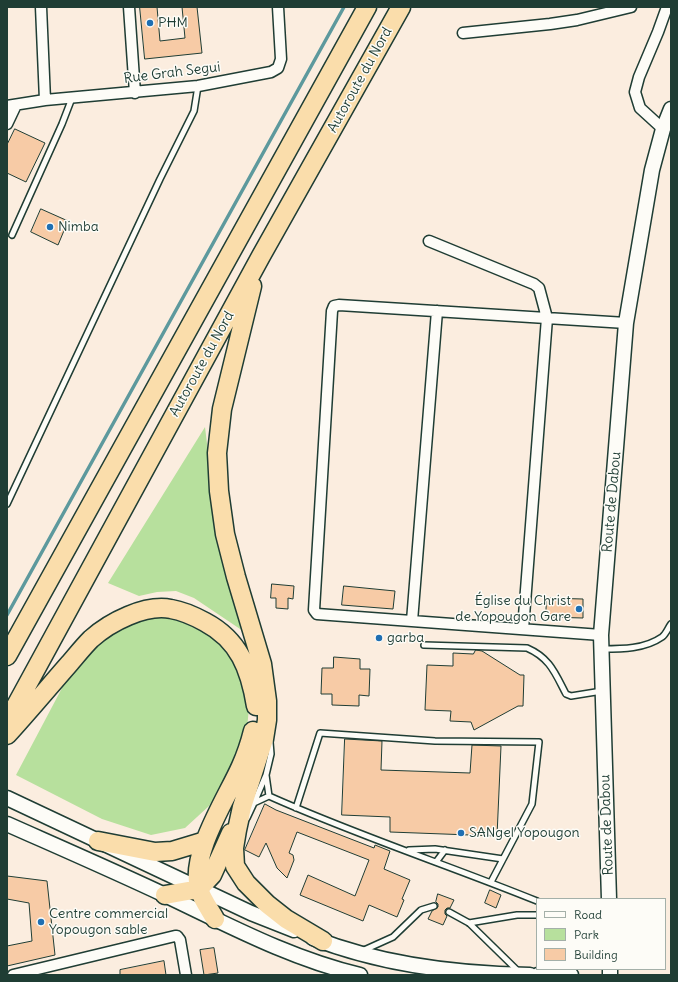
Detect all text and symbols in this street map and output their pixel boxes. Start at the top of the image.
place label: PHM [158,15,188,31]
marker: PHM [145,18,155,28]
street label: Autoroute du Nord [324,24,396,136]
street label: Rue Grah Segui [123,59,221,87]
place label: Nimba [58,219,99,235]
marker: Nimba [45,222,55,232]
street label: Autoroute du Nord [166,308,238,420]
street label: Route de Dabou [599,451,625,553]
place label: Église du Christ de Yopougon Gare [455,593,571,626]
marker: Église du Christ de Yopougon Gare [574,604,584,614]
place label: garba [387,630,424,646]
marker: garba [374,633,384,643]
street label: Route de Dabou [597,774,617,876]
place label: SANgel Yopougon [469,825,580,841]
marker: SANgel Yopougon [456,828,466,838]
legend [536,898,666,970]
place label: Centre commercial Yopougon sable [49,906,168,938]
text: Road [574,907,602,922]
marker: Centre commercial Yopougon sable [36,917,46,927]
text: Park [574,927,599,942]
text: Building [574,947,618,962]

